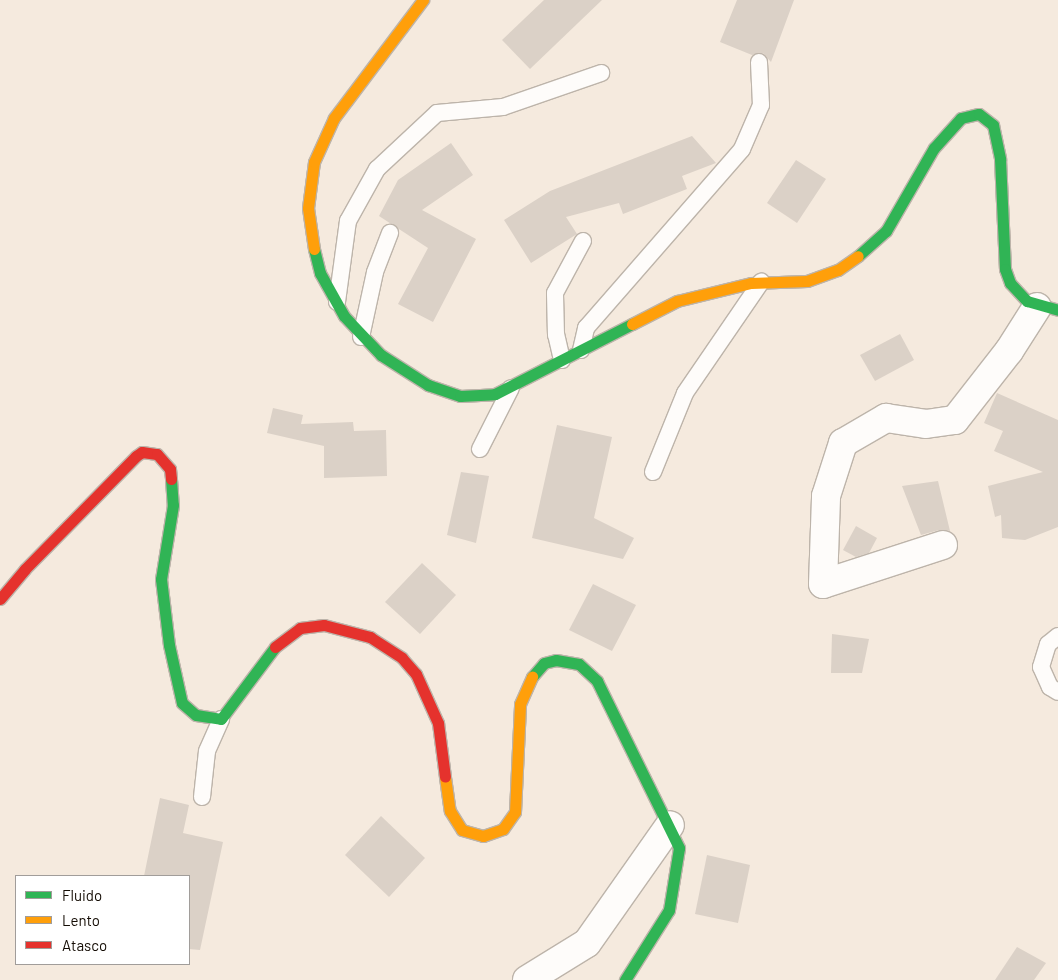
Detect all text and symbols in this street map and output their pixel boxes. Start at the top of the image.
legend [15,875,190,965]
text: Fluido [62,886,102,904]
text: Lento [62,911,100,929]
text: Atasco [62,936,107,954]

